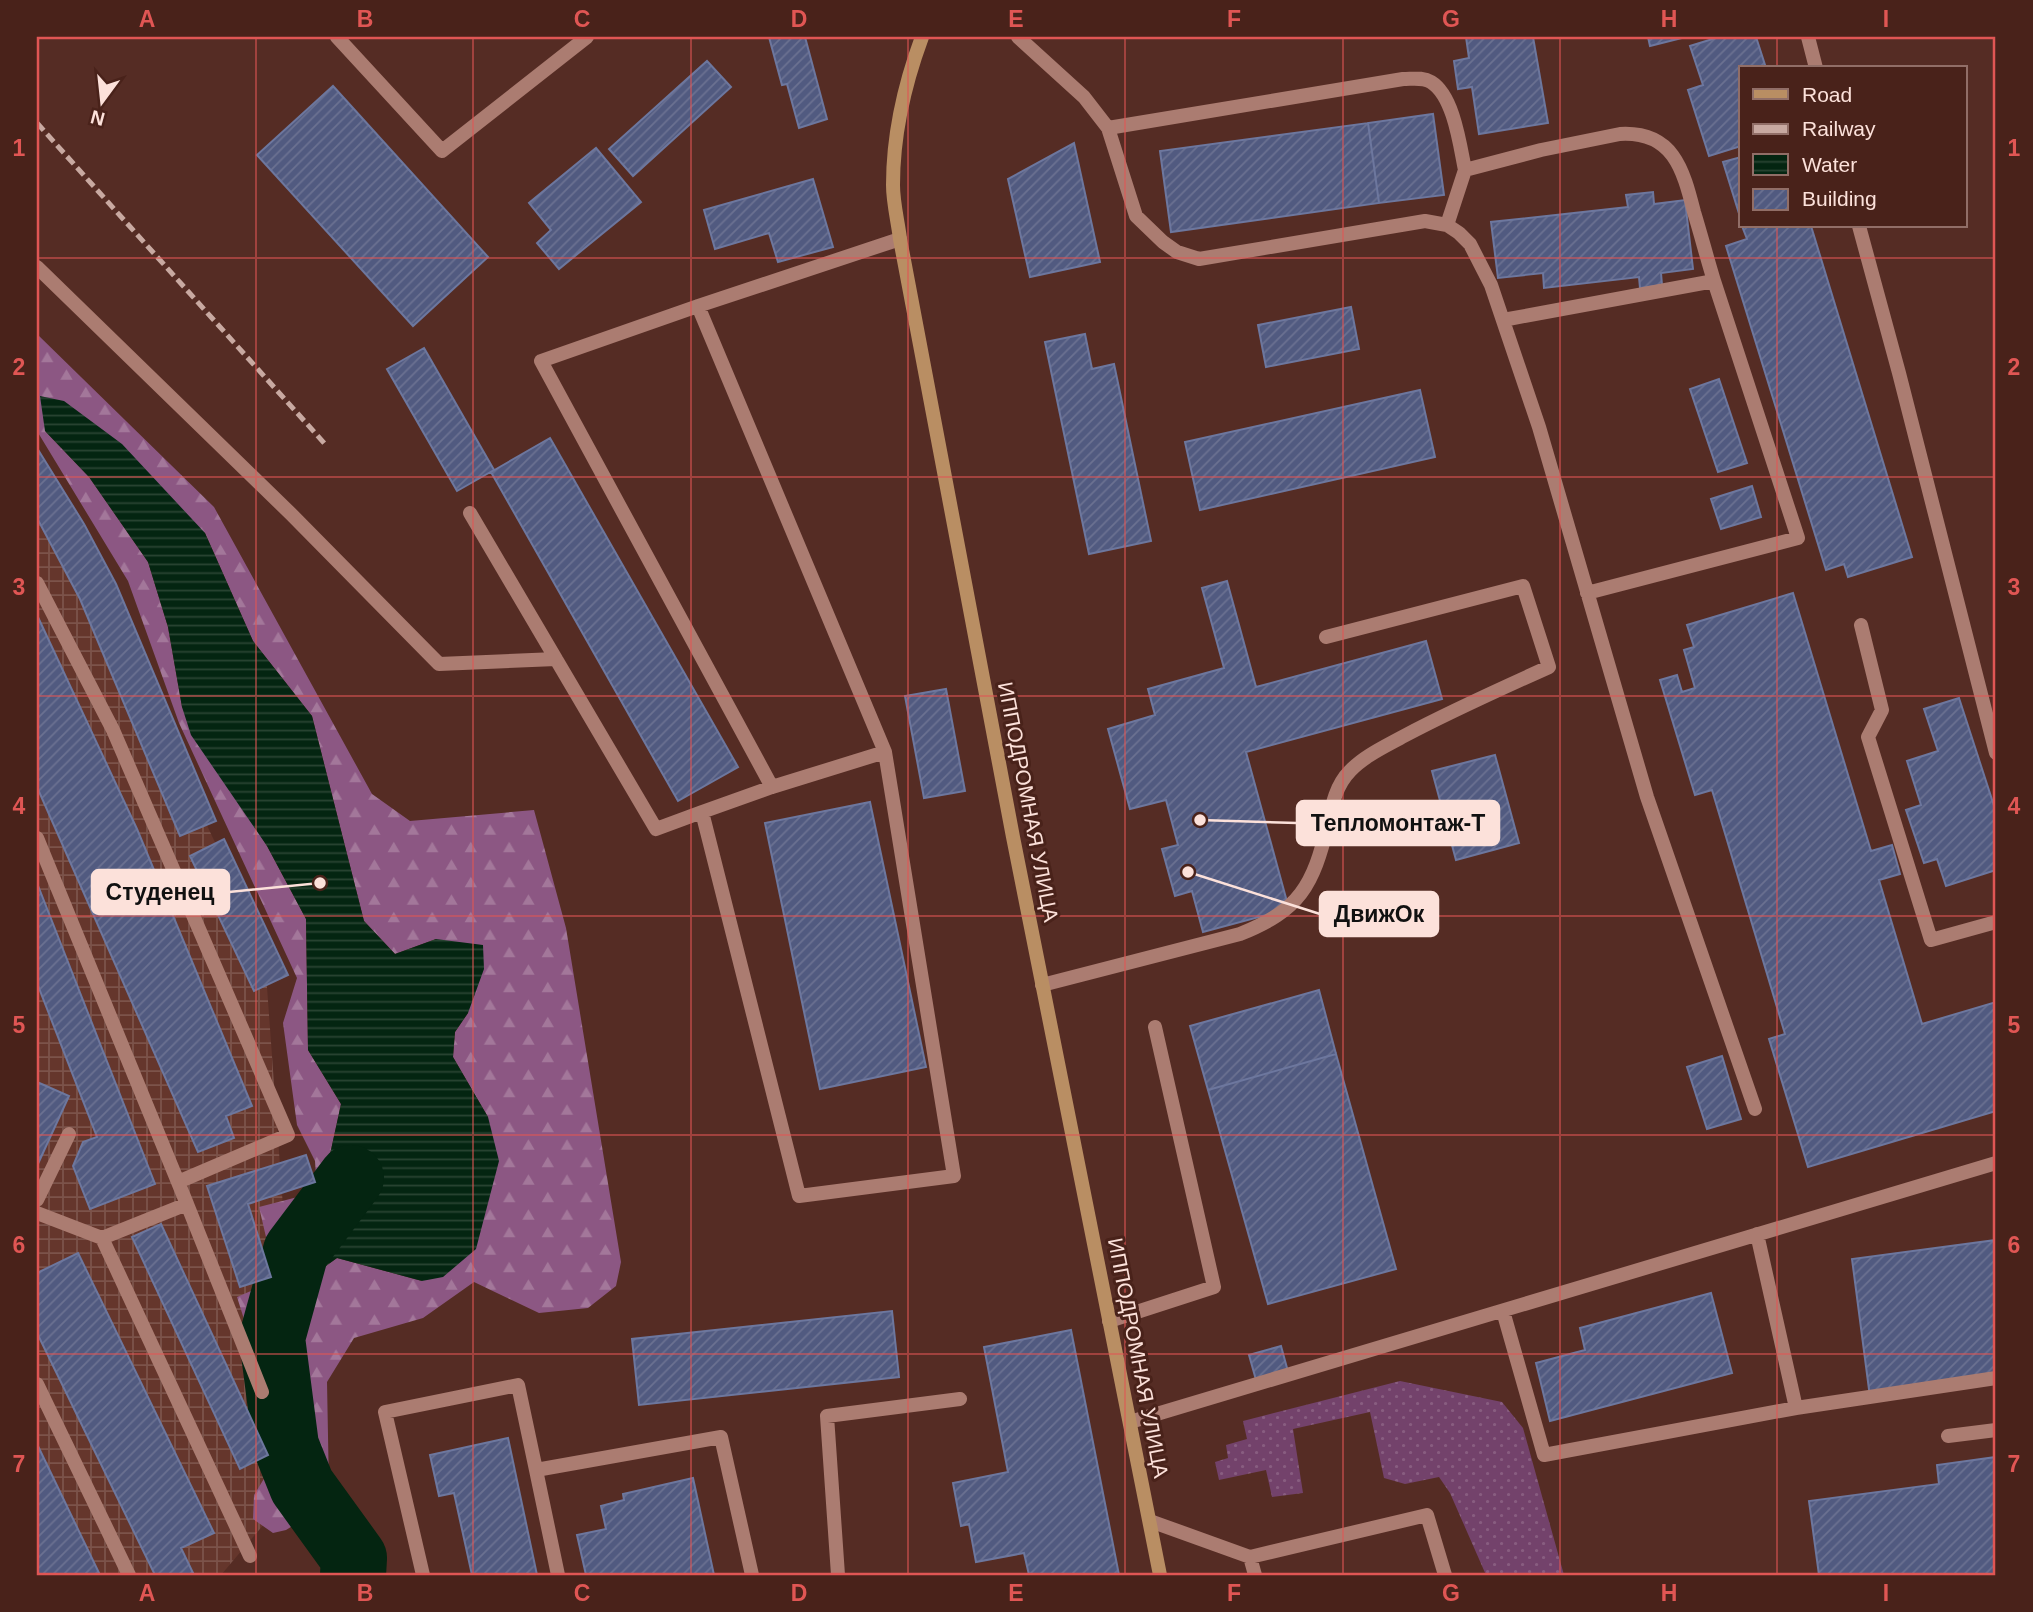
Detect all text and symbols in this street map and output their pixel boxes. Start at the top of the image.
text: A [139,6,155,32]
text: B [357,6,373,32]
text: C [574,6,590,32]
text: D [791,6,807,32]
text: E [1008,6,1024,32]
text: F [1227,6,1241,32]
text: G [1442,6,1460,32]
text: H [1661,6,1677,32]
text: I [1883,6,1889,32]
north arrow [66,66,136,136]
legend [1739,66,1966,228]
text: Road [1802,83,1852,106]
text: N [88,106,107,130]
text: Railway [1802,117,1876,140]
text: 1 [13,135,26,161]
text: 1 [2008,135,2021,161]
text: Water [1802,153,1857,176]
text: Building [1802,187,1877,210]
text: 2 [13,354,25,380]
text: 2 [2008,354,2020,380]
text: 3 [13,574,25,600]
text: 3 [2008,574,2020,600]
street label: ИППОДРОМНАЯ УЛИЦА [994,680,1063,924]
text: 4 [13,793,26,819]
text: 4 [2008,793,2021,819]
callout: Тепломонтаж-Т [1297,801,1499,845]
text: Тепломонтаж-Т [1311,810,1485,836]
callout: Студенец [92,870,229,914]
text: Студенец [106,879,214,905]
callout: ДвижОк [1320,892,1438,936]
text: ДвижОк [1334,901,1425,927]
text: 5 [13,1012,26,1038]
text: 5 [2008,1012,2021,1038]
text: 6 [13,1232,25,1258]
text: 6 [2008,1232,2020,1258]
street label: ИППОДРОМНАЯ УЛИЦА [1104,1236,1173,1480]
text: 7 [13,1451,25,1477]
text: 7 [2008,1451,2020,1477]
text: A [139,1580,155,1606]
text: B [357,1580,373,1606]
text: C [574,1580,590,1606]
text: D [791,1580,807,1606]
text: E [1008,1580,1024,1606]
text: F [1227,1580,1241,1606]
text: G [1442,1580,1460,1606]
text: H [1661,1580,1677,1606]
text: I [1883,1580,1889,1606]

